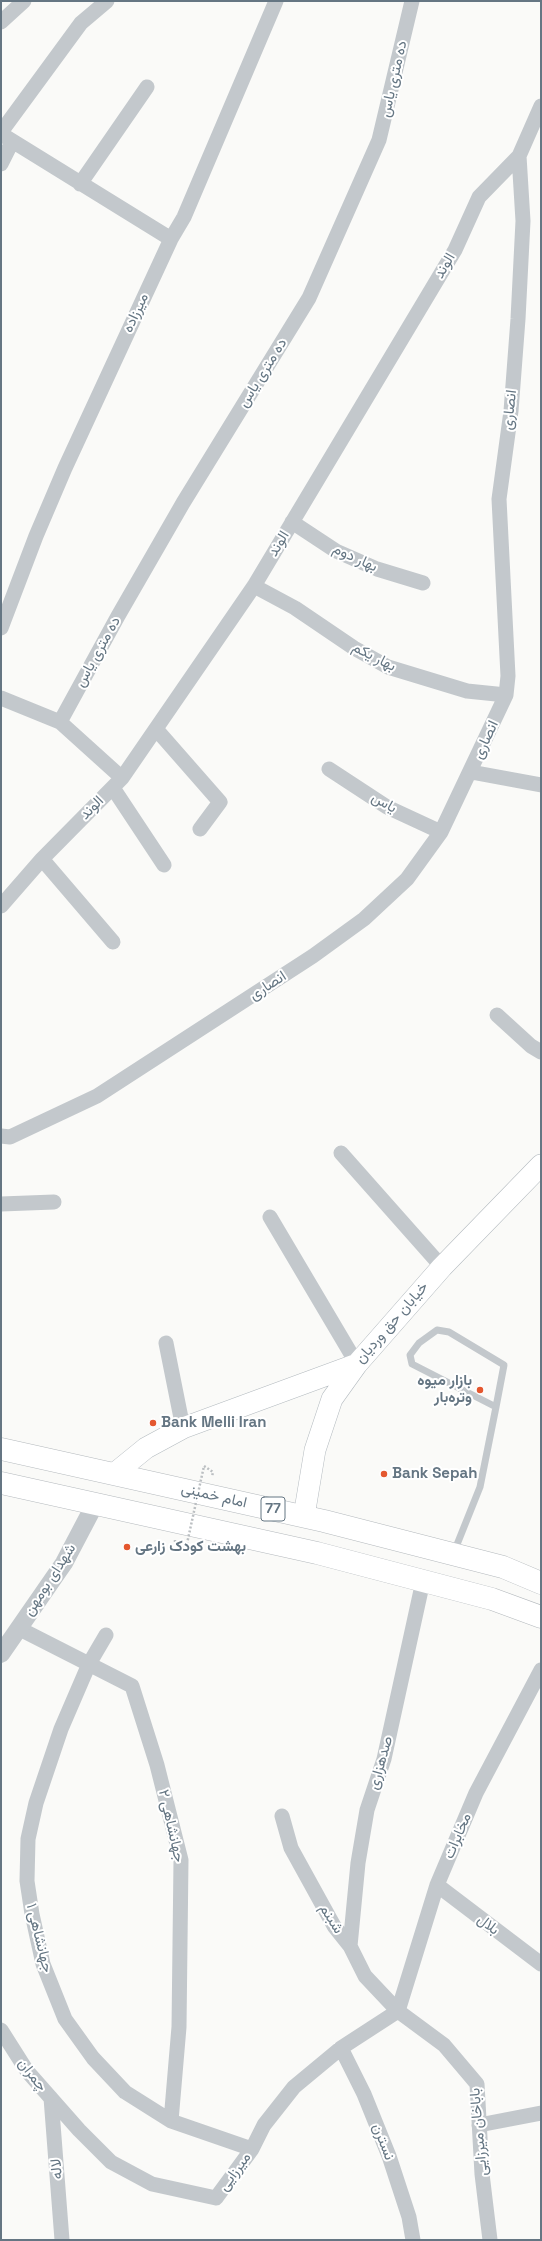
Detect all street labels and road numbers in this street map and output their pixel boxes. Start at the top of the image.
street label: ده متری یاس [376,39,412,119]
street label: الوند [431,250,459,282]
street label: میرزاده [119,290,153,336]
street label: ده متری یاس [235,335,291,411]
street label: انصاری [499,389,521,431]
street label: الوند [264,528,294,560]
street label: بهار دوم [330,540,380,576]
street label: ده متری یاس [71,614,125,690]
street label: بهار یکم [349,638,399,676]
street label: انصاری [469,718,503,762]
street label: یاس [368,789,400,817]
street label: الوند [76,792,108,824]
street label: انصاری [246,967,290,1005]
street label: خیابان حق وردیان [352,1278,432,1368]
street label: امام خمینی [179,1480,249,1512]
road number: 77 [261,1497,285,1521]
street label: شهدای بومهن [20,1540,80,1620]
street label: صدهزاری [365,1734,397,1792]
street label: جهانشاهی ۲ [154,1788,188,1864]
street label: مخابرات [440,1810,476,1862]
street label: شبنم [315,1901,347,1937]
street label: جهانشاهی ۱ [22,1902,56,1974]
street label: بلال [473,1911,503,1939]
street label: چمران [14,2055,50,2095]
street label: باباخان میرزایی [466,2087,492,2177]
street label: نسترن [368,2121,398,2163]
street label: میرزایی [215,2149,255,2195]
street label: لاله [47,2158,67,2180]

